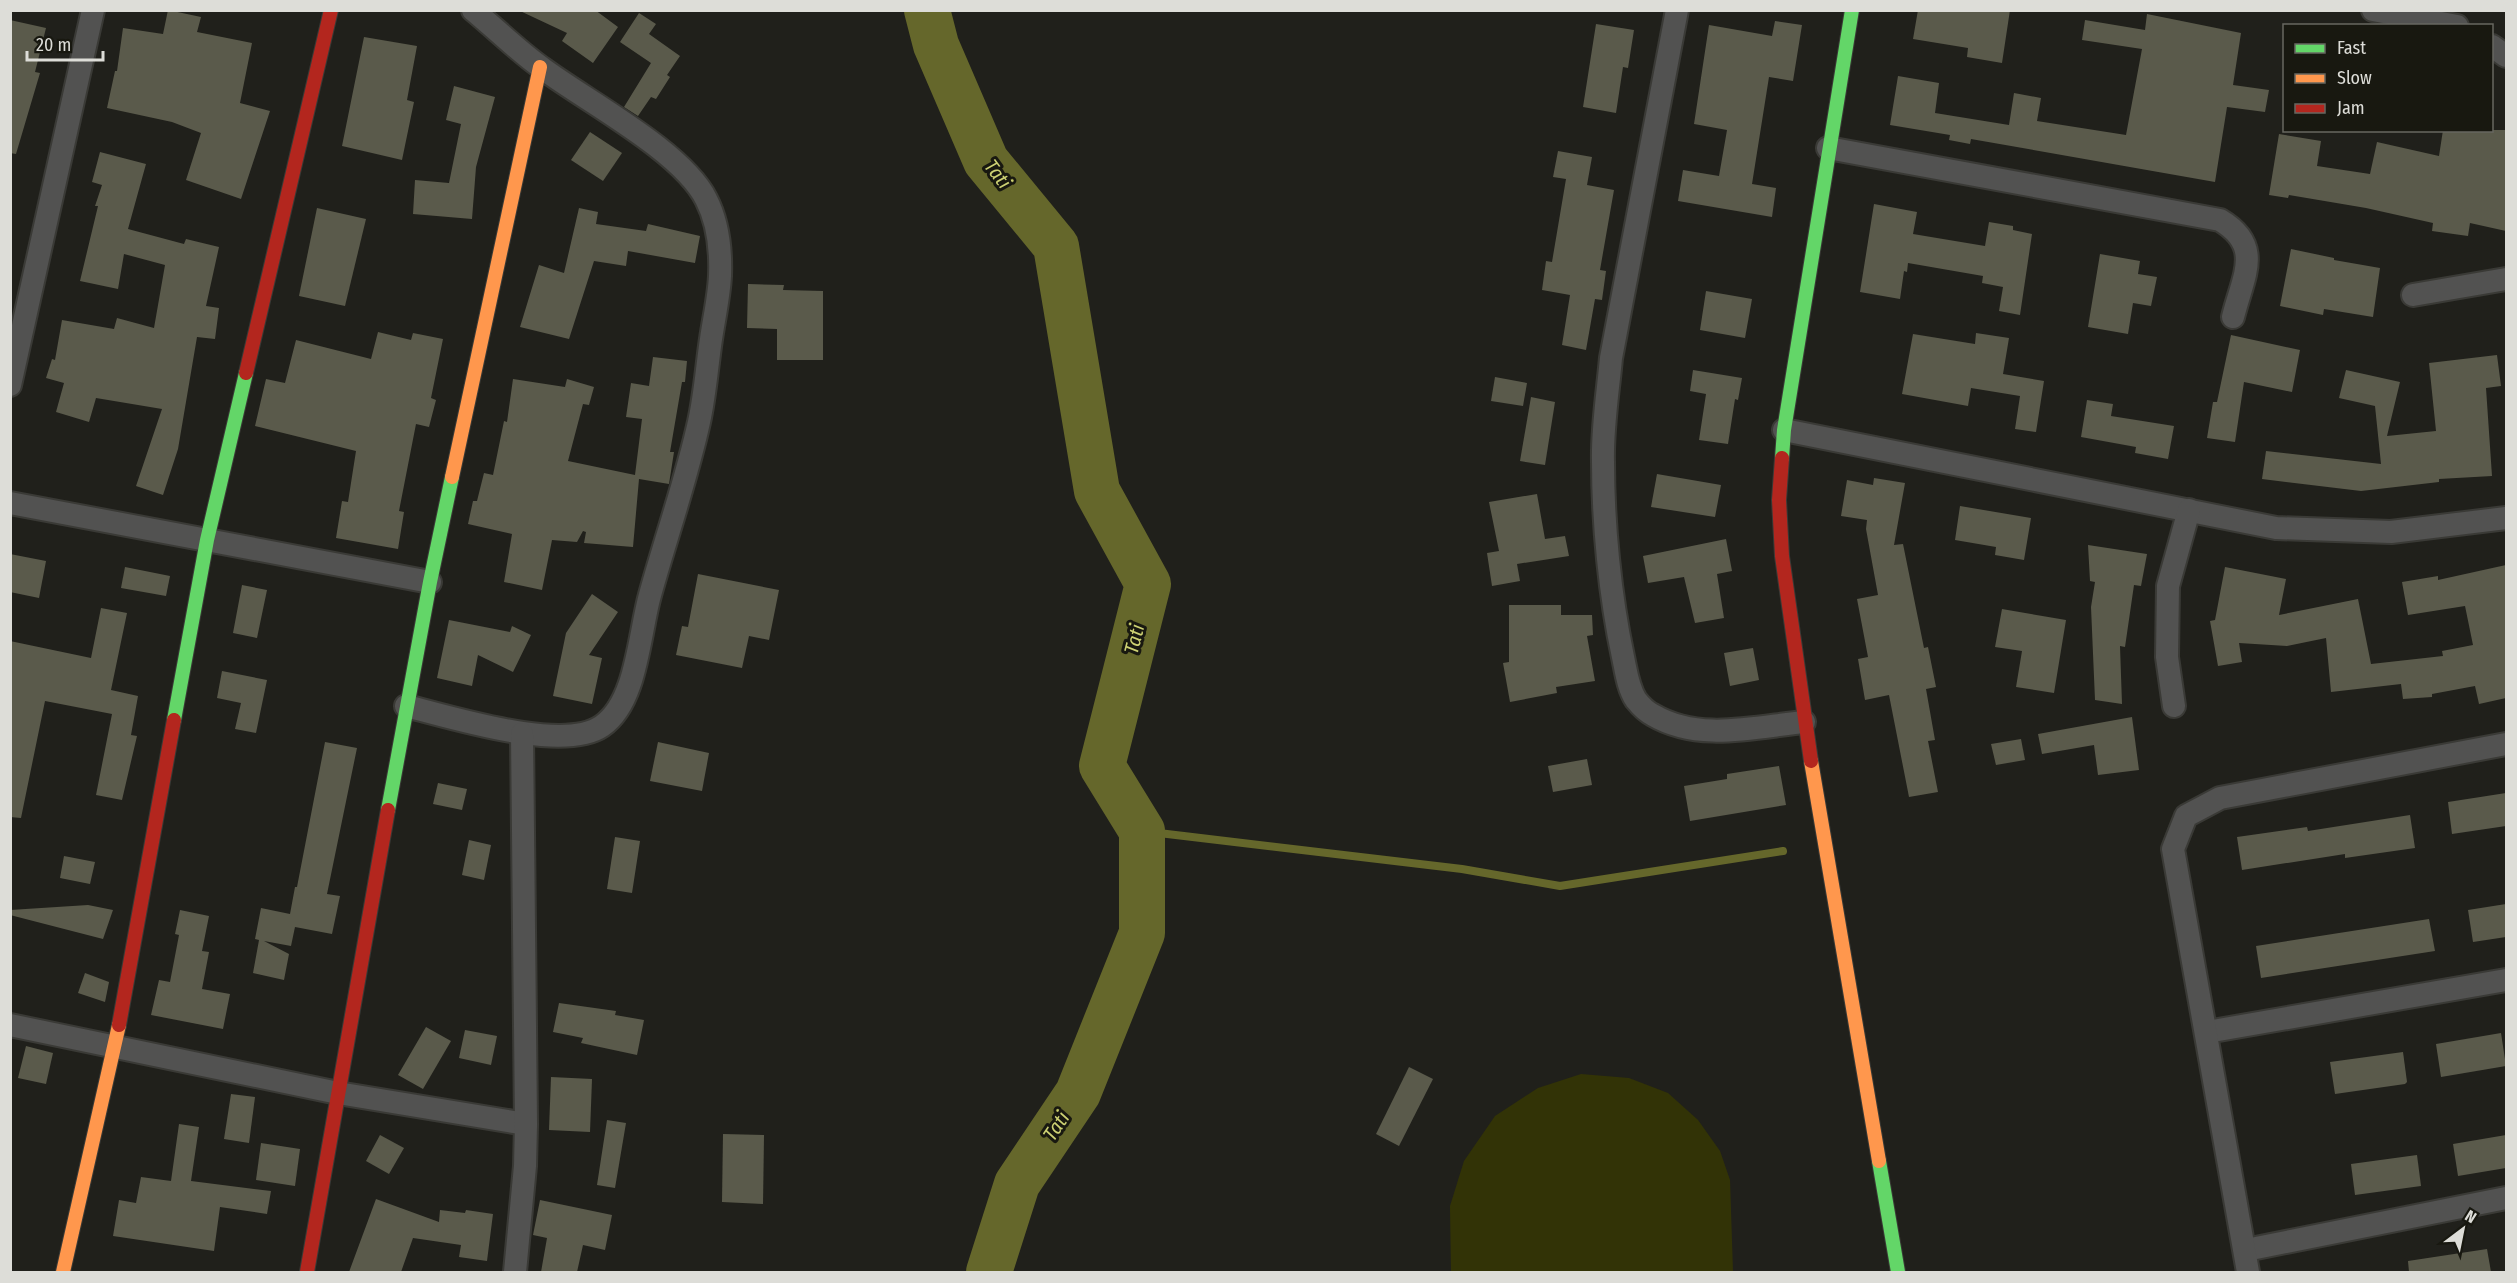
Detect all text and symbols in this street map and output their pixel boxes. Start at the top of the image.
scale bar [27,24,104,62]
legend [2283,24,2493,132]
text: 20 m [36,34,71,56]
text: Fast [2337,37,2366,59]
text: Slow [2337,67,2372,89]
text: Jam [2337,97,2365,119]
water label: Tati [979,155,1017,193]
water label: Tati [1119,621,1149,657]
water label: Tati [1038,1107,1074,1145]
north arrow [2433,1199,2493,1259]
text: N [2462,1206,2480,1227]

